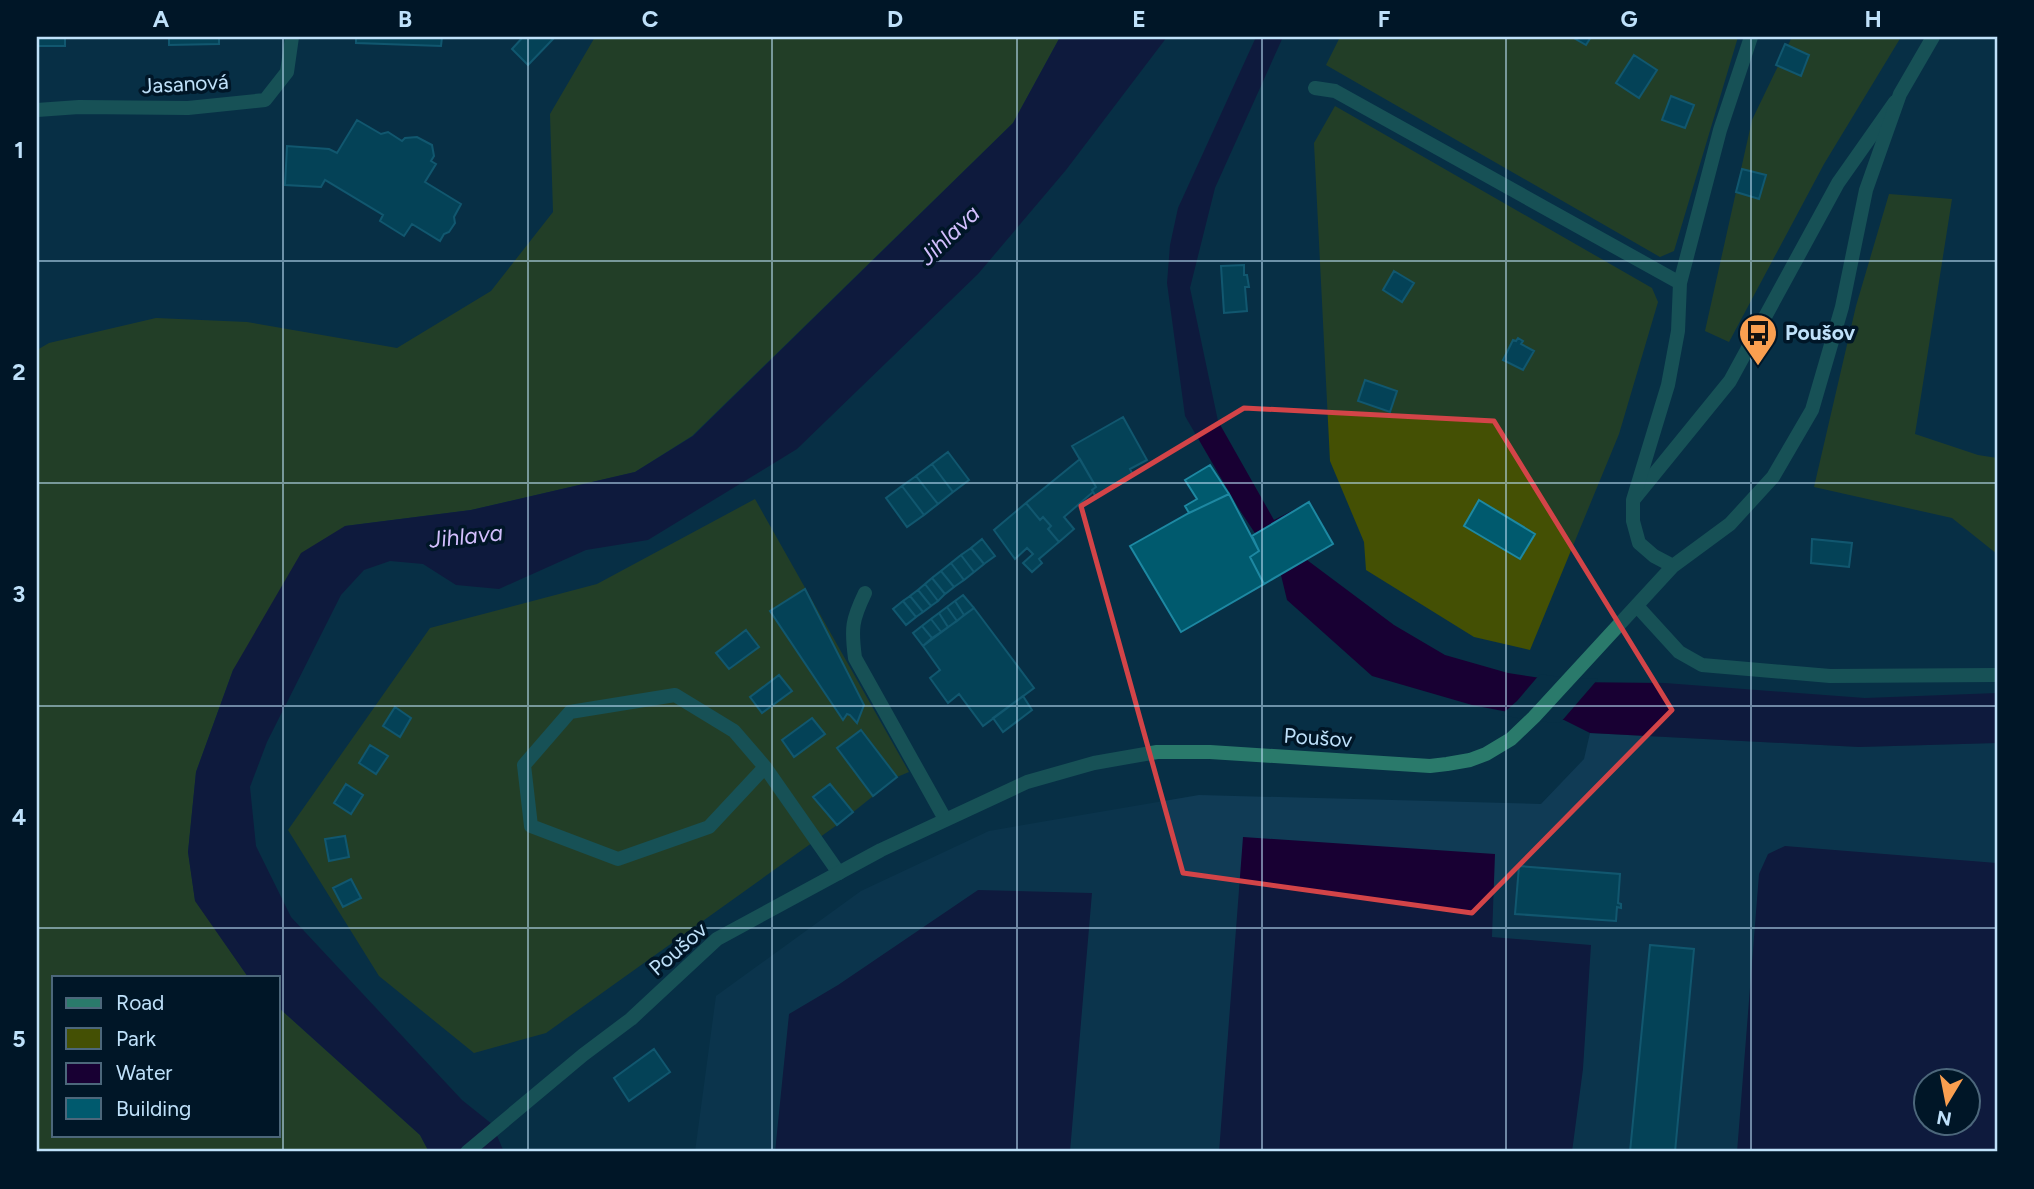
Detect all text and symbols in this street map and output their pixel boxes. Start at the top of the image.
text: A [153,5,170,33]
text: B [398,5,412,33]
text: C [642,5,659,33]
text: D [887,5,903,33]
text: E [1132,5,1146,33]
text: F [1378,5,1391,33]
text: G [1620,5,1638,33]
text: H [1864,5,1882,33]
street label: Jasanová [141,69,229,98]
text: 1 [14,136,24,164]
water label: Jihlava [912,199,985,271]
bus stop icon: Poušov [1737,312,1779,367]
place label: Poušov [1785,320,1855,345]
text: 2 [12,358,26,386]
water label: Jihlava [427,518,504,554]
text: 3 [13,580,25,608]
street label: Poušov [1283,723,1353,752]
text: 4 [12,803,26,831]
street label: Poušov [644,917,712,981]
legend [52,976,280,1136]
text: Road [116,990,164,1015]
text: 5 [12,1025,26,1053]
text: Park [116,1026,157,1051]
text: Water [116,1060,172,1085]
north arrow [1912,1066,1982,1136]
text: Building [116,1096,191,1121]
text: N [1935,1106,1953,1131]

